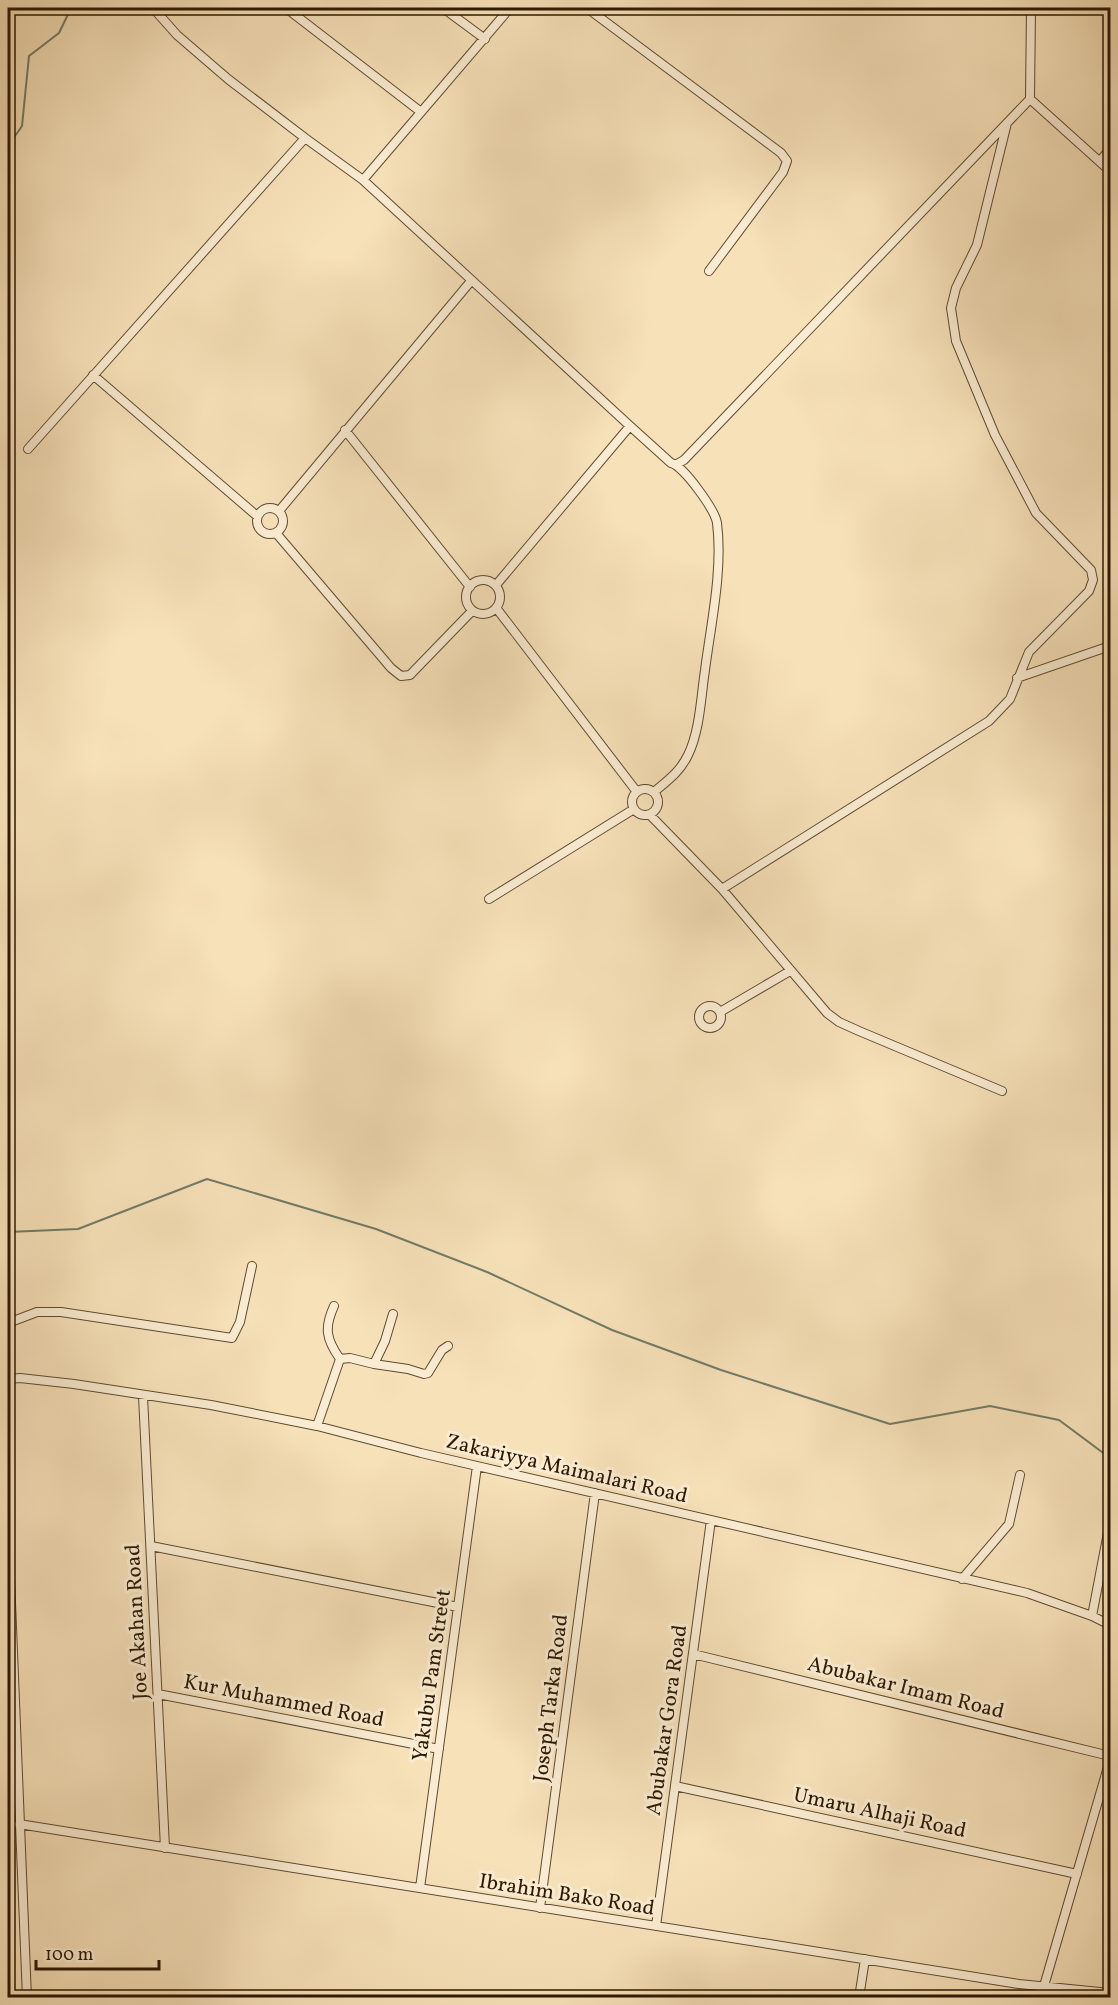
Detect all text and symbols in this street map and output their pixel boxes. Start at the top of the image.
street label: Zakariyya Maimalari Road [443,1428,690,1511]
street label: Joe Akahan Road [119,1543,156,1701]
street label: Yakubu Pam Street [406,1587,459,1763]
street label: Joseph Tarka Road [527,1613,576,1784]
street label: Abubakar Gora Road [640,1623,695,1817]
street label: Abubakar Imam Road [804,1650,1007,1727]
street label: Kur Muhammed Road [181,1668,386,1735]
street label: Umaru Alhaji Road [791,1781,969,1846]
street label: Ibrahim Bako Road [477,1867,657,1924]
scale bar [36,1933,159,1971]
text: 100 m [45,1943,94,1968]

